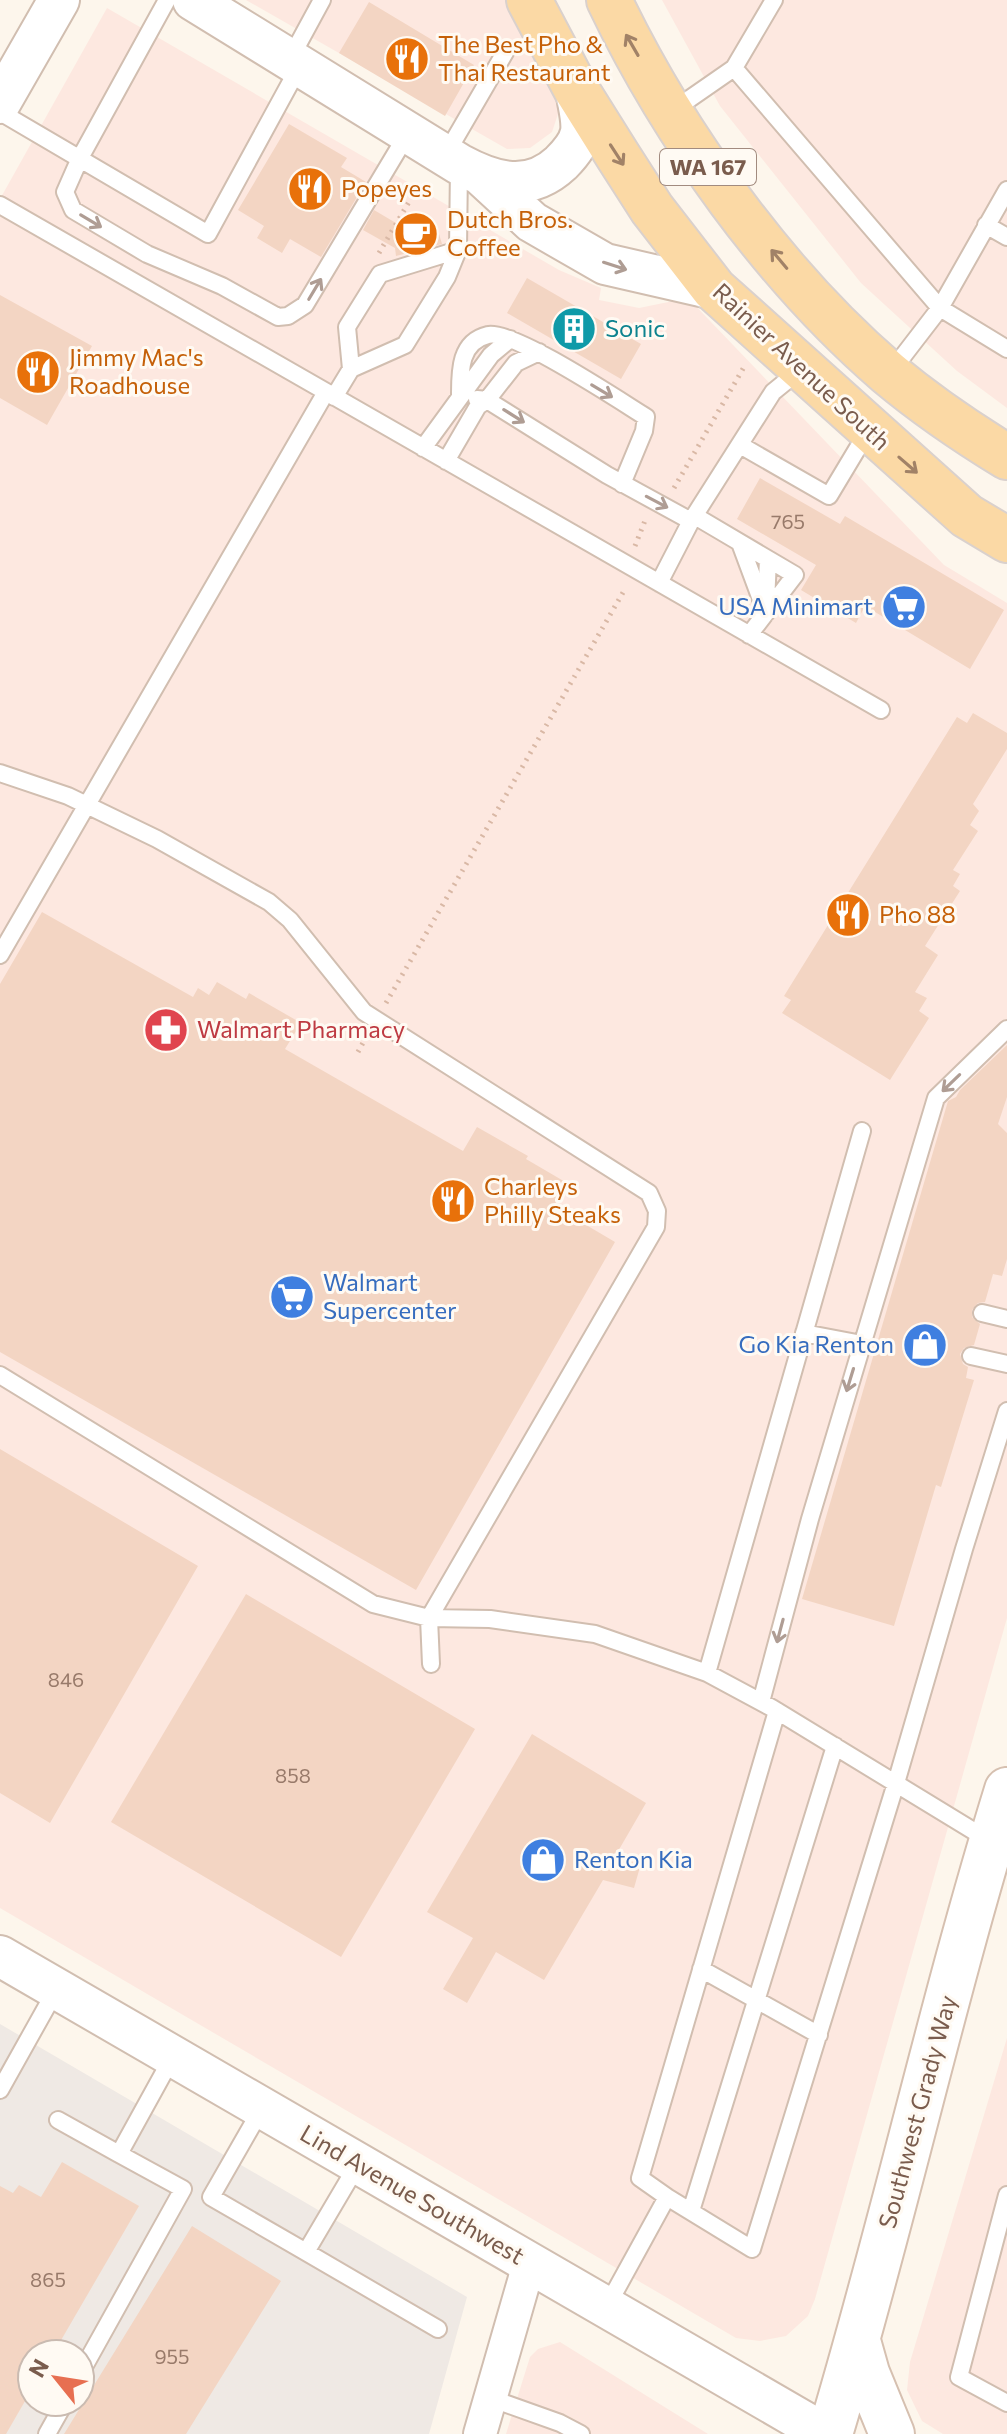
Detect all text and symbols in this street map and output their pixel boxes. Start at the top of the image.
place label: The Best Pho & Thai Restaurant [438,29,611,86]
one-way arrow [624,34,640,57]
restaurant icon: The Best Pho & Thai Restaurant [383,35,431,83]
one-way arrow [609,143,626,165]
road number: WA 167 [660,149,756,185]
restaurant icon: Popeyes [286,165,334,213]
place label: Popeyes [341,173,432,202]
place label: Dutch Bros. Coffee [447,204,573,261]
cafe icon: Dutch Bros. Coffee [392,210,440,258]
one-way arrow [79,213,102,229]
one-way arrow [770,249,788,269]
one-way arrow [602,260,627,274]
street label: Rainier Avenue South [707,276,897,455]
one-way arrow [307,278,323,301]
building icon: Sonic [550,305,598,353]
place label: Sonic [605,313,665,342]
place label: Jimmy Mac's Roadhouse [69,342,204,399]
restaurant icon: Jimmy Mac's Roadhouse [14,348,62,396]
one-way arrow [590,383,613,399]
one-way arrow [502,409,525,425]
one-way arrow [897,456,917,474]
one-way arrow [645,495,668,511]
house number: 765 [771,509,805,533]
supermarket icon: USA Minimart [880,583,928,631]
place label: USA Minimart [718,591,873,620]
restaurant icon: Pho 88 [824,891,872,939]
place label: Pho 88 [879,899,956,928]
pharmacy icon: Walmart Pharmacy [142,1006,190,1054]
place label: Walmart Pharmacy [197,1014,405,1043]
one-way arrow [941,1074,961,1093]
place label: Charleys Philly Steaks [484,1171,621,1228]
restaurant icon: Charleys Philly Steaks [429,1177,477,1225]
place label: Walmart Supercenter [323,1267,457,1324]
supermarket icon: Walmart Supercenter [268,1273,316,1321]
shop icon: Go Kia Renton [901,1321,949,1369]
place label: Go Kia Renton [739,1329,894,1358]
one-way arrow [842,1367,857,1393]
one-way arrow [772,1617,787,1643]
house number: 846 [48,1667,84,1691]
house number: 858 [275,1763,311,1787]
shop icon: Renton Kia [519,1836,567,1884]
place label: Renton Kia [574,1844,693,1873]
street label: Southwest Grady Way [871,1992,962,2231]
street label: Lind Avenue Southwest [296,2118,530,2270]
house number: 865 [30,2267,66,2291]
north arrow [16,2338,96,2418]
house number: 955 [154,2344,190,2368]
text: N [22,2354,54,2382]

